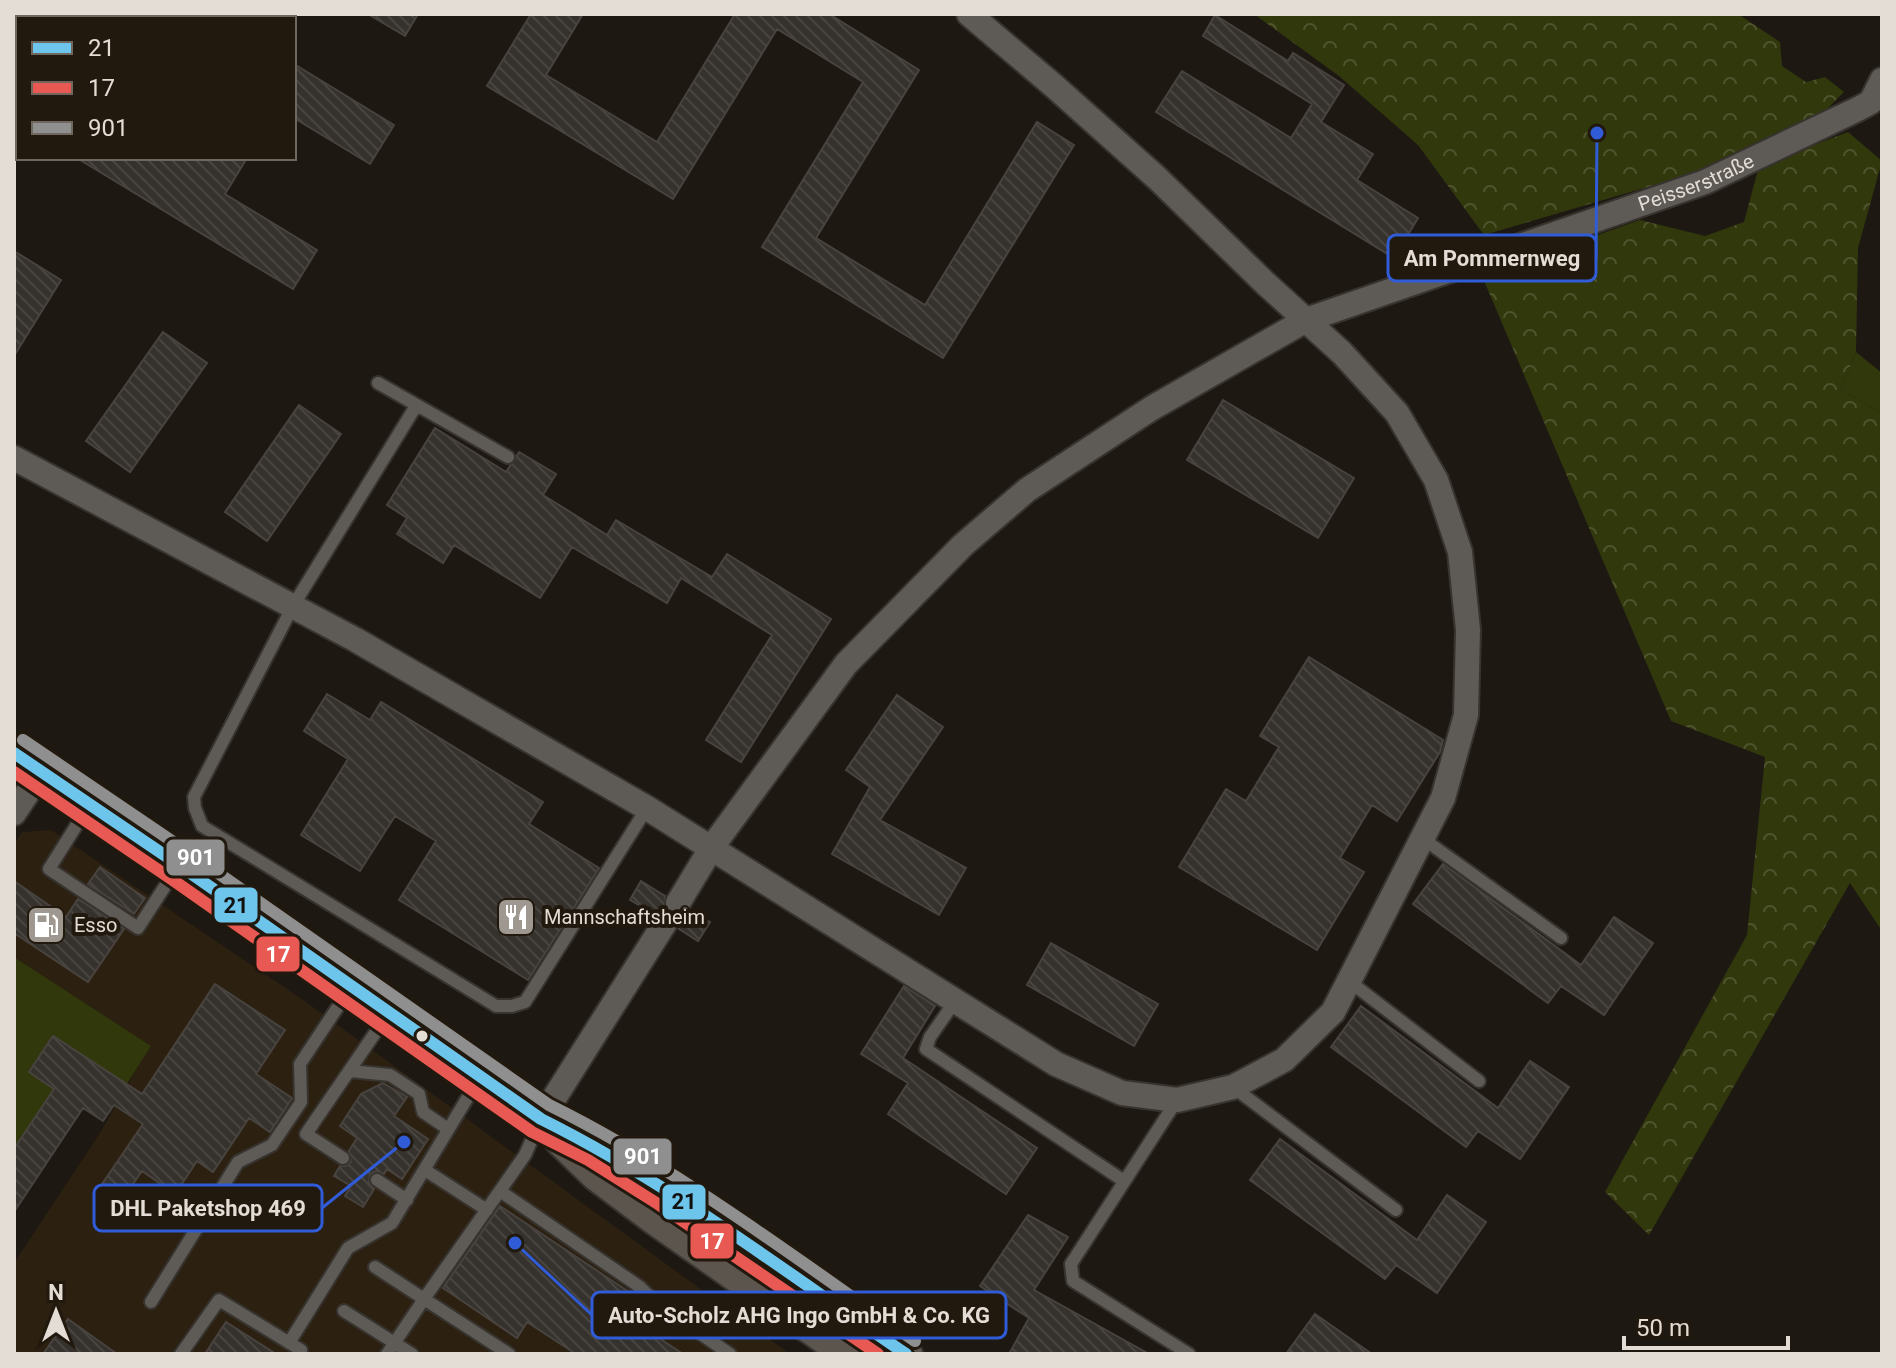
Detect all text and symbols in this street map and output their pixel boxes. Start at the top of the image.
legend [16,16,296,160]
text: 21 [88,34,115,62]
text: 17 [88,74,115,102]
text: 901 [88,114,128,142]
street label: Peisserstraße [1635,148,1758,216]
callout: Am Pommernweg [1388,235,1596,281]
text: Am Pommernweg [1404,246,1580,271]
line badge: 901 [165,838,226,877]
text: 901 [177,845,215,870]
line badge: 21 [213,886,259,924]
text: 21 [223,893,249,918]
restaurant icon: Mannschaftsheim [495,896,537,938]
fuel station icon: Esso [25,904,67,946]
place label: Mannschaftsheim [544,905,705,929]
place label: Esso [74,913,117,937]
line badge: 17 [255,935,301,973]
text: 17 [265,942,291,967]
unlabelled marker [414,1028,430,1044]
line badge: 901 [612,1137,673,1176]
text: 901 [624,1144,662,1169]
line badge: 21 [661,1183,707,1221]
callout: DHL Paketshop 469 [94,1185,322,1231]
text: 21 [671,1189,697,1214]
text: DHL Paketshop 469 [110,1196,306,1221]
line badge: 17 [689,1222,735,1260]
text: 17 [699,1229,725,1254]
north arrow [16,1272,96,1352]
text: N [48,1280,64,1305]
callout: Auto-Scholz AHG Ingo GmbH & Co. KG [592,1292,1006,1338]
scale bar [1624,1300,1788,1350]
text: Auto-Scholz AHG Ingo GmbH & Co. KG [608,1303,990,1328]
text: 50 m [1636,1314,1690,1342]

